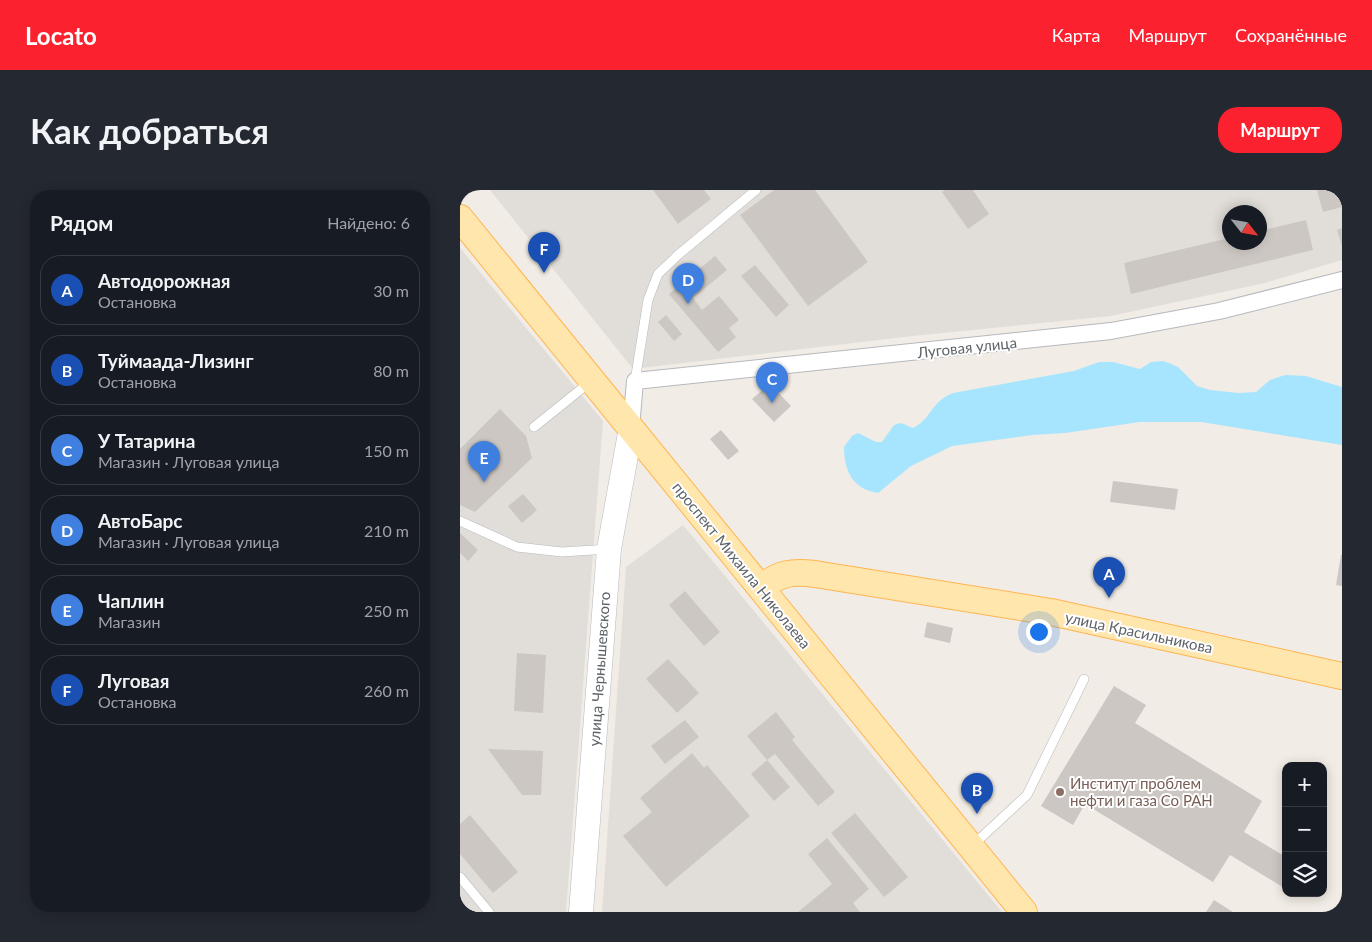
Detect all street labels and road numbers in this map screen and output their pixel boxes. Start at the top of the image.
street label: Луговая улица [915,333,1018,361]
street label: проспект Михаила Николаева [669,478,815,652]
street label: улица Чернышевского [585,591,613,747]
street label: улица Красильникова [1064,608,1214,656]

